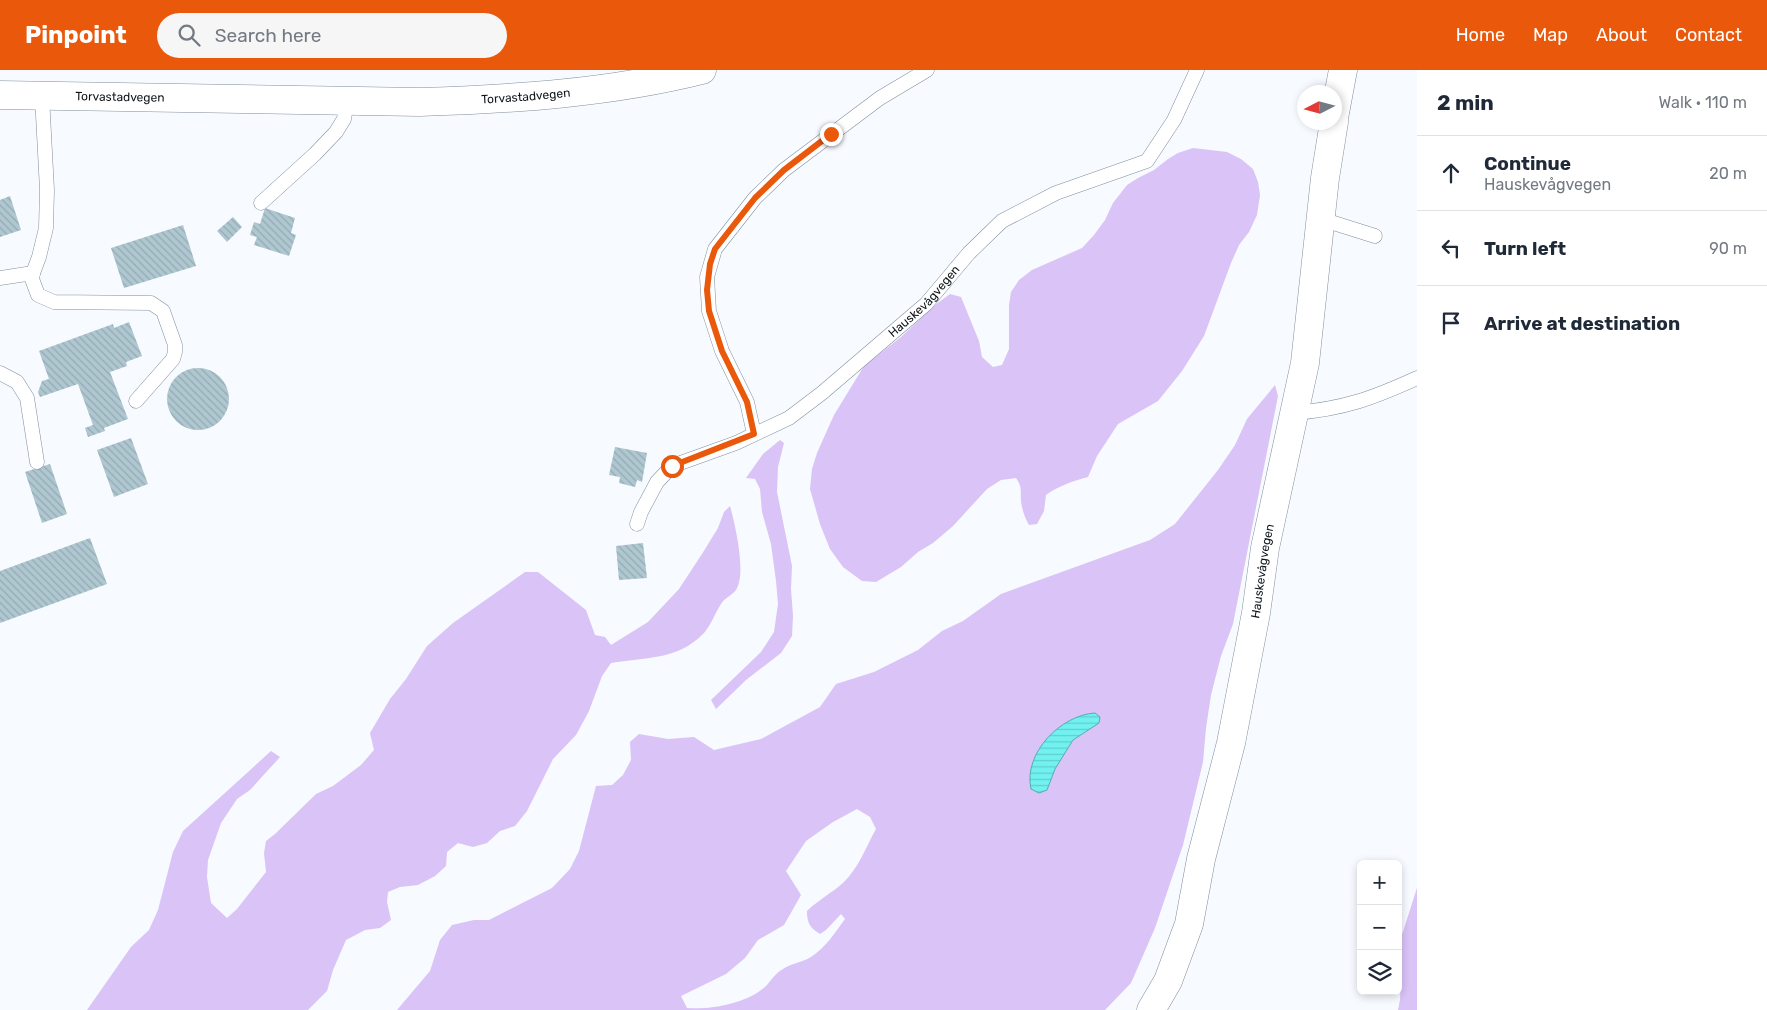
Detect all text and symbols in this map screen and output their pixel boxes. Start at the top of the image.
search box [157,13,507,58]
text: Pinpoint [25,21,127,49]
icon: search [175,21,203,49]
text: Search here [215,24,321,47]
text: Home [1456,24,1505,46]
text: Map [1533,24,1568,46]
text: About [1596,24,1647,46]
text: Contact [1675,24,1742,46]
north arrow [1297,85,1342,130]
street label: Torvastadvegen [481,86,571,106]
street label: Torvastadvegen [75,89,165,105]
text: 2 min [1437,90,1494,115]
text: Walk · 110 m [1659,93,1747,112]
route end [820,123,843,146]
text: Continue [1484,152,1571,175]
icon: ahead [1437,159,1465,187]
text: 20 m [1709,164,1747,183]
text: Hauskevågvegen [1484,175,1611,194]
icon: left [1437,234,1465,262]
text: Turn left [1484,237,1566,260]
text: 90 m [1709,239,1747,258]
street label: Hauskevågvegen [886,263,962,340]
icon: arrive [1437,309,1465,337]
text: Arrive at destination [1484,312,1680,335]
route start [661,455,684,478]
street label: Hauskevågvegen [1248,523,1277,620]
map controls [1357,860,1402,995]
button: + [1357,860,1402,905]
button: − [1357,905,1402,950]
button: layers [1357,950,1402,995]

